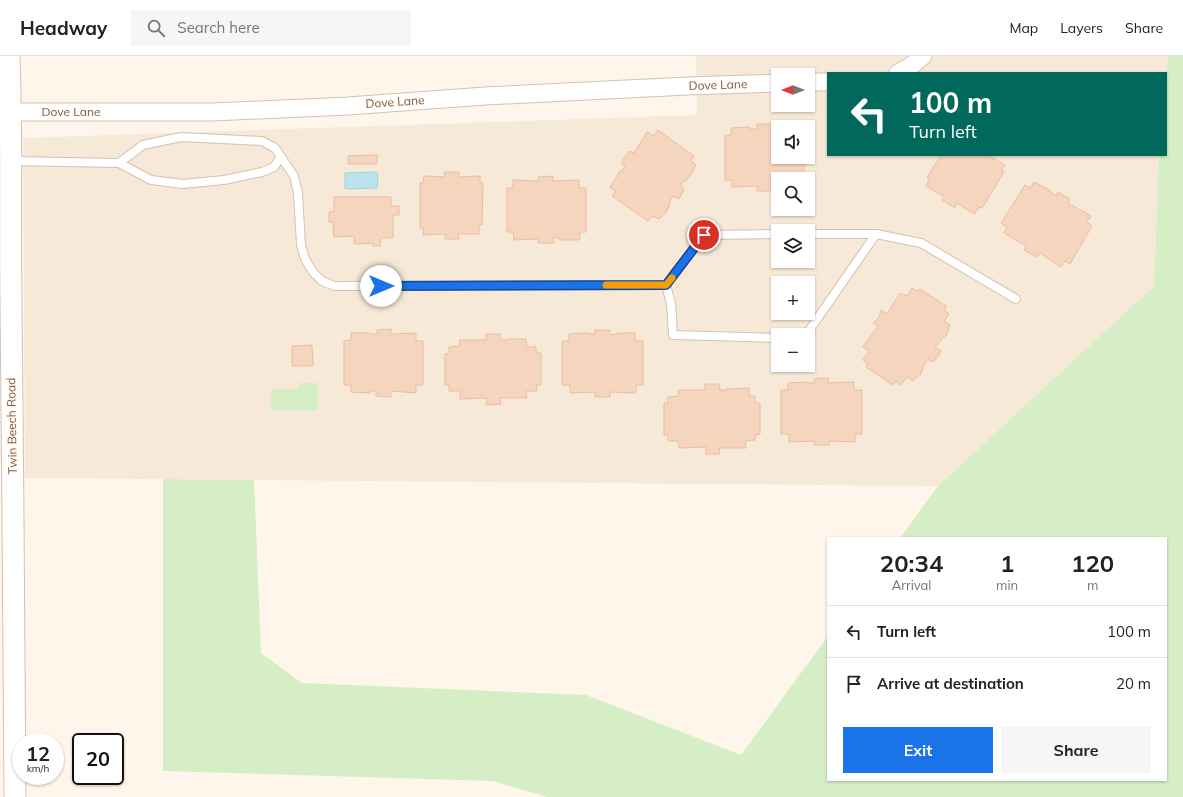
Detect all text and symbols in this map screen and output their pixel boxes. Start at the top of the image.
search box [131,10,411,46]
text: Headway [20,16,107,40]
icon: search [145,17,167,39]
text: Search here [177,18,260,37]
text: Map [1009,19,1038,37]
text: Layers [1060,19,1103,37]
text: Share [1125,19,1163,37]
north arrow [771,68,815,112]
map controls [771,68,815,372]
street label: Dove Lane [688,76,748,93]
text: 100 m [909,85,992,120]
icon: left [843,88,895,140]
street label: Dove Lane [365,92,425,111]
street label: Dove Lane [42,104,100,119]
button: sound [771,120,815,164]
text: Turn left [909,120,977,143]
button: search [771,172,815,216]
pin [687,218,721,252]
icon: arrive [693,224,715,246]
button: layers [771,224,815,268]
position arrow [360,265,402,307]
button: + [771,276,815,320]
button: − [771,328,815,372]
street label: Twin Beech Road [3,378,20,474]
text: 20:34 [880,548,943,578]
text: 1 [1000,548,1014,578]
text: 120 [1071,548,1114,578]
text: Arrival [892,577,931,593]
text: min [996,577,1018,593]
text: m [1087,577,1098,593]
icon: left [843,621,865,643]
text: Turn left [877,622,936,641]
text: 100 m [1107,622,1151,641]
icon: arrive [843,673,865,695]
text: Arrive at destination [877,674,1024,693]
text: 20 m [1116,674,1151,693]
button: Exit [843,727,993,773]
button: Share [1001,727,1151,773]
speed limit sign: 20 [72,733,124,785]
text: 12 [26,741,50,766]
text: km/h [27,762,49,775]

